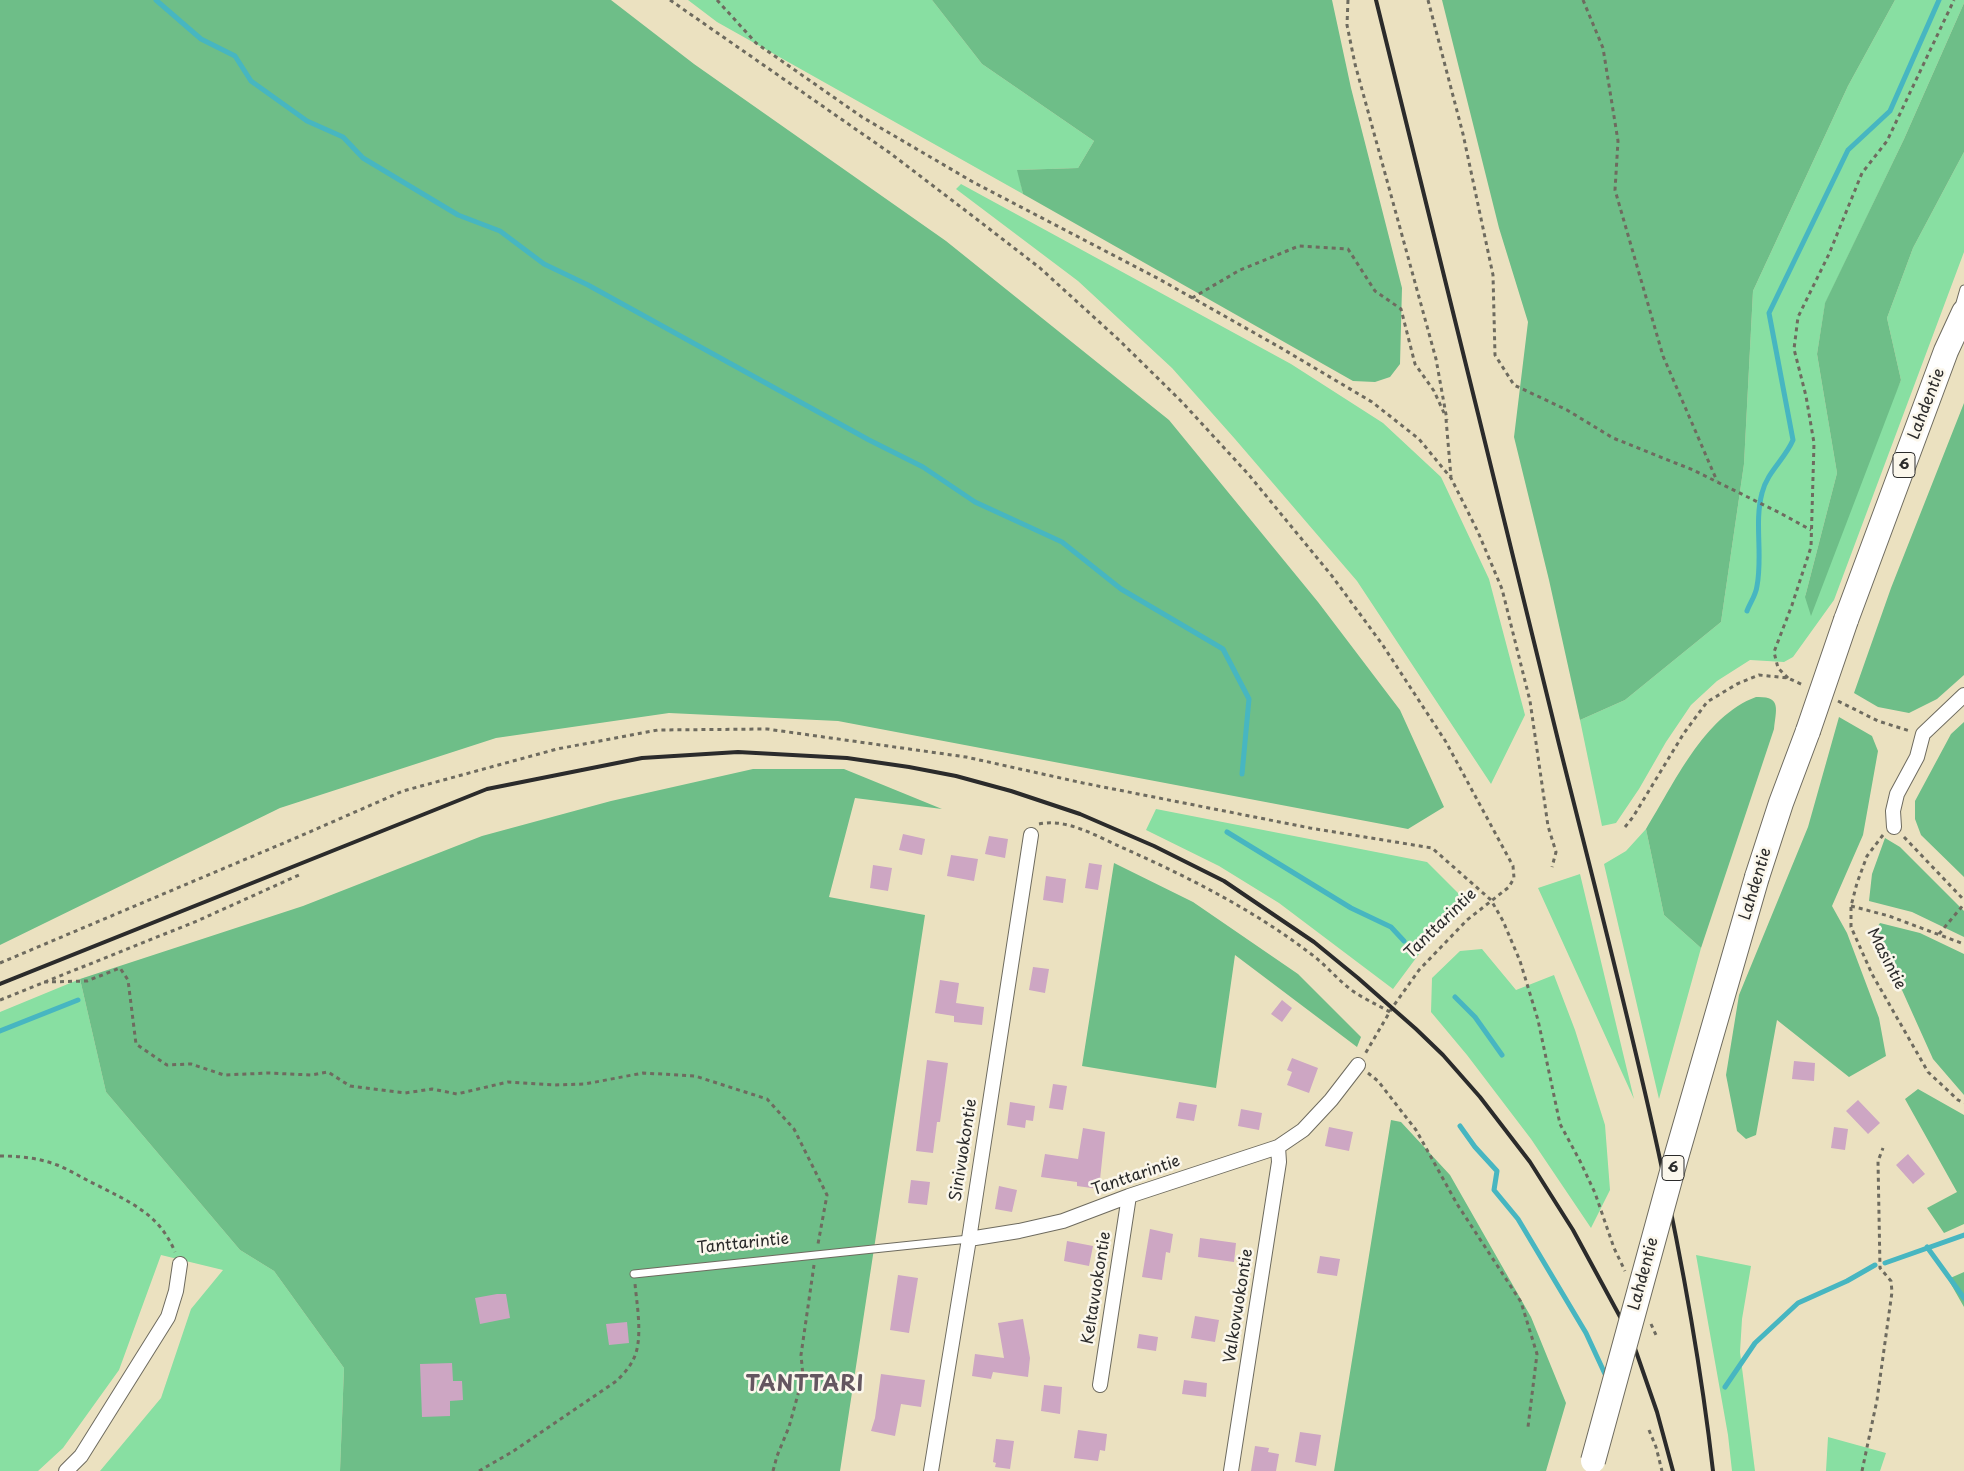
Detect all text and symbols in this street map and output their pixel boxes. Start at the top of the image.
street label: Lahdentie [1905,366,1949,442]
road number: 6 [1893,452,1915,478]
street label: Lahdentie [1736,846,1776,922]
street label: Tanttarintie [1401,885,1481,963]
street label: Masintie [1862,925,1910,993]
street label: Sinivuokontie [946,1097,982,1203]
street label: Tanttarintie [1089,1152,1183,1200]
road number: 6 [1662,1156,1684,1180]
street label: Tanttarintie [696,1230,790,1258]
street label: Keltavuokontie [1079,1230,1115,1346]
street label: Lahdentie [1625,1235,1663,1313]
street label: Valkovuokontie [1220,1247,1258,1365]
district label: TANTTARI [747,1372,863,1398]

